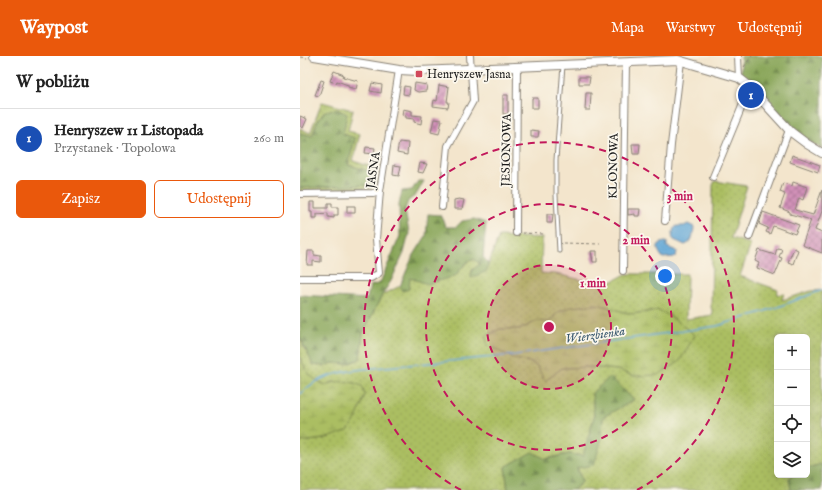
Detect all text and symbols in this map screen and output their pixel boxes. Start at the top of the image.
text: Waypost [20,16,88,40]
text: Mapa [611,19,644,37]
text: Warstwy [666,19,715,37]
text: Udostępnij [737,19,802,37]
place label: Henryszew Jasna [427,67,512,83]
marker: Henryszew Jasna [414,69,424,79]
text: W pobliżu [16,72,89,93]
pin: 1 [738,80,764,110]
street label: JESIONOWA [498,112,516,189]
text: Henryszew 11 Listopada [54,121,203,140]
text: 1 [27,130,31,147]
text: 260 m [253,130,284,147]
street label: KLONOWA [605,132,622,199]
text: Przystanek · Topolowa [54,140,176,157]
street label: JASNA [363,150,385,192]
button: Zapisz [16,180,146,218]
button: Udostępnij [154,180,284,218]
text: 3 min [667,189,694,204]
text: 2 min [622,233,650,248]
your location [655,266,675,286]
text: 1 min [580,276,607,291]
centre of rings [542,320,556,334]
water label: Wierzbienka [564,323,626,348]
map controls [774,334,810,478]
button: + [774,334,810,370]
button: − [774,370,810,406]
button: locate [774,406,810,442]
button: layers [774,442,810,478]

